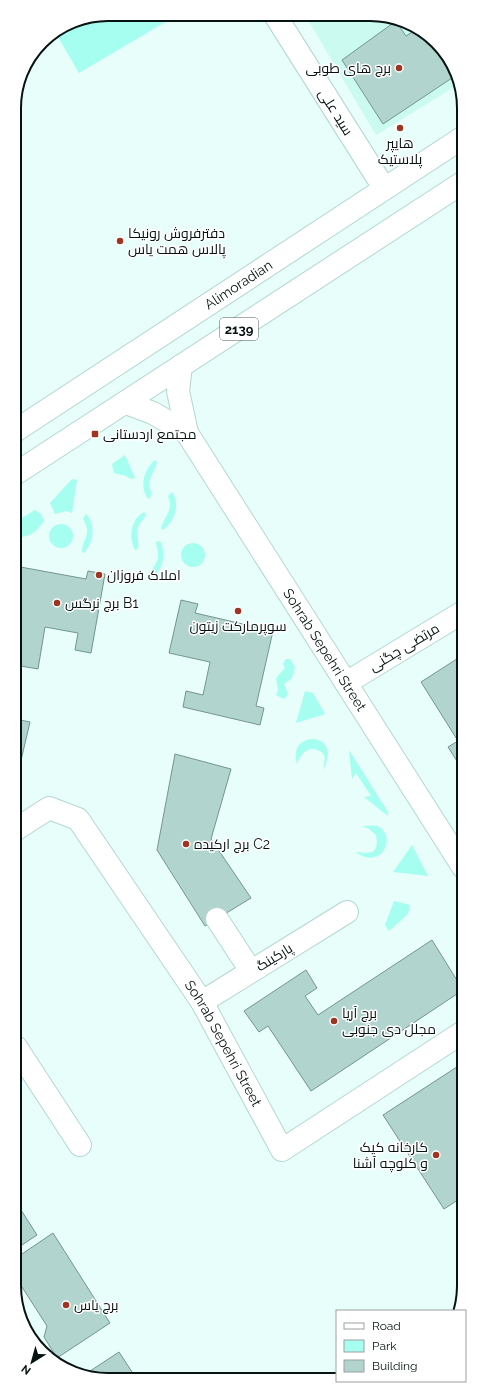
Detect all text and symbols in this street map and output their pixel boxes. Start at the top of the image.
place label: برج های طوبی [305,60,391,77]
marker: برج های طوبی [394,63,404,73]
street label: سید علی [316,86,356,138]
marker: هایپر پلاستیک [395,123,405,133]
place label: هایپر پلاستیک [378,135,422,169]
place label: دفترفروش رونیکا پالاس همت یاس [128,225,226,259]
marker: دفترفروش رونیکا پالاس همت یاس [115,236,125,246]
street label: Alimoradian [201,257,275,313]
road number: 2139 [220,318,258,340]
place label: مجتمع اردستانی [103,426,197,443]
marker: مجتمع اردستانی [90,429,100,439]
place label: املاک فروزان [107,567,181,583]
marker: املاک فروزان [94,570,104,580]
street label: Sohrab Sepehri Street [280,586,370,714]
place label: برج نرگس B1 [65,595,138,612]
marker: برج نرگس B1 [52,598,62,608]
marker: سوپرمارکت زیتون [233,606,243,616]
place label: سوپرمارکت زیتون [189,618,287,636]
street label: مرتضی چگنی [366,620,443,676]
place label: برج ارکیده C2 [194,836,270,853]
marker: برج ارکیده C2 [181,839,191,849]
street label: پارکینگ [253,939,296,976]
street label: Sohrab Sepehri Street [182,977,265,1109]
place label: برج آریا مجلل دی جنوبی [342,1005,436,1037]
marker: برج آریا مجلل دی جنوبی [329,1016,339,1026]
place label: کارخانه کیک و کلوچه آشنا [353,1139,428,1173]
marker: کارخانه کیک و کلوچه آشنا [431,1150,441,1160]
place label: برج یاس [74,1297,118,1314]
marker: برج یاس [61,1300,71,1310]
legend [336,1310,466,1382]
text: Road [372,1319,401,1333]
text: Park [372,1339,397,1353]
north arrow [12,1342,52,1382]
text: Building [372,1359,418,1373]
text: N [19,1362,34,1377]

